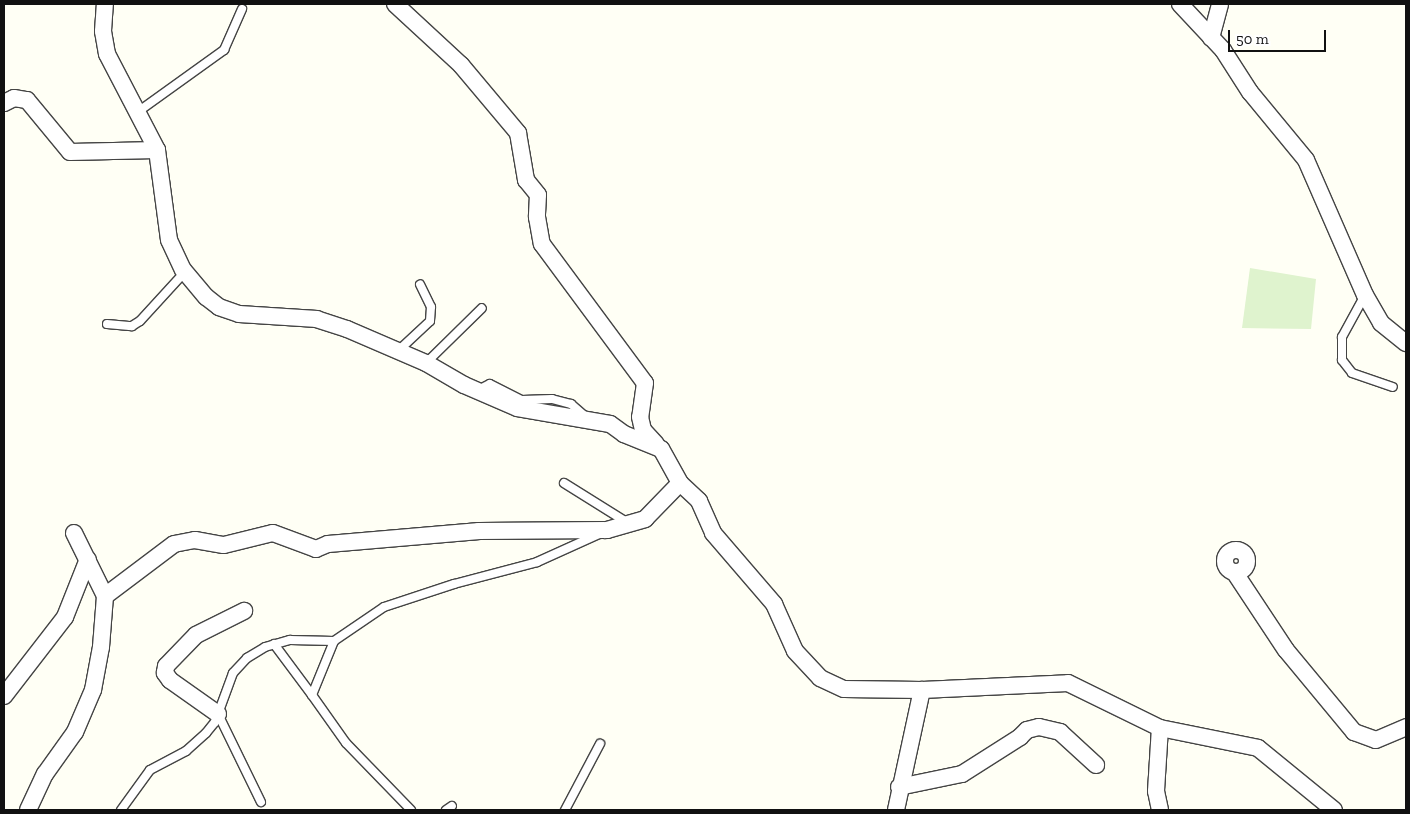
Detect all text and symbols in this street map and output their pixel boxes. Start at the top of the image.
scale bar [1230,20,1328,52]
text: 50 m [1236,30,1269,48]

